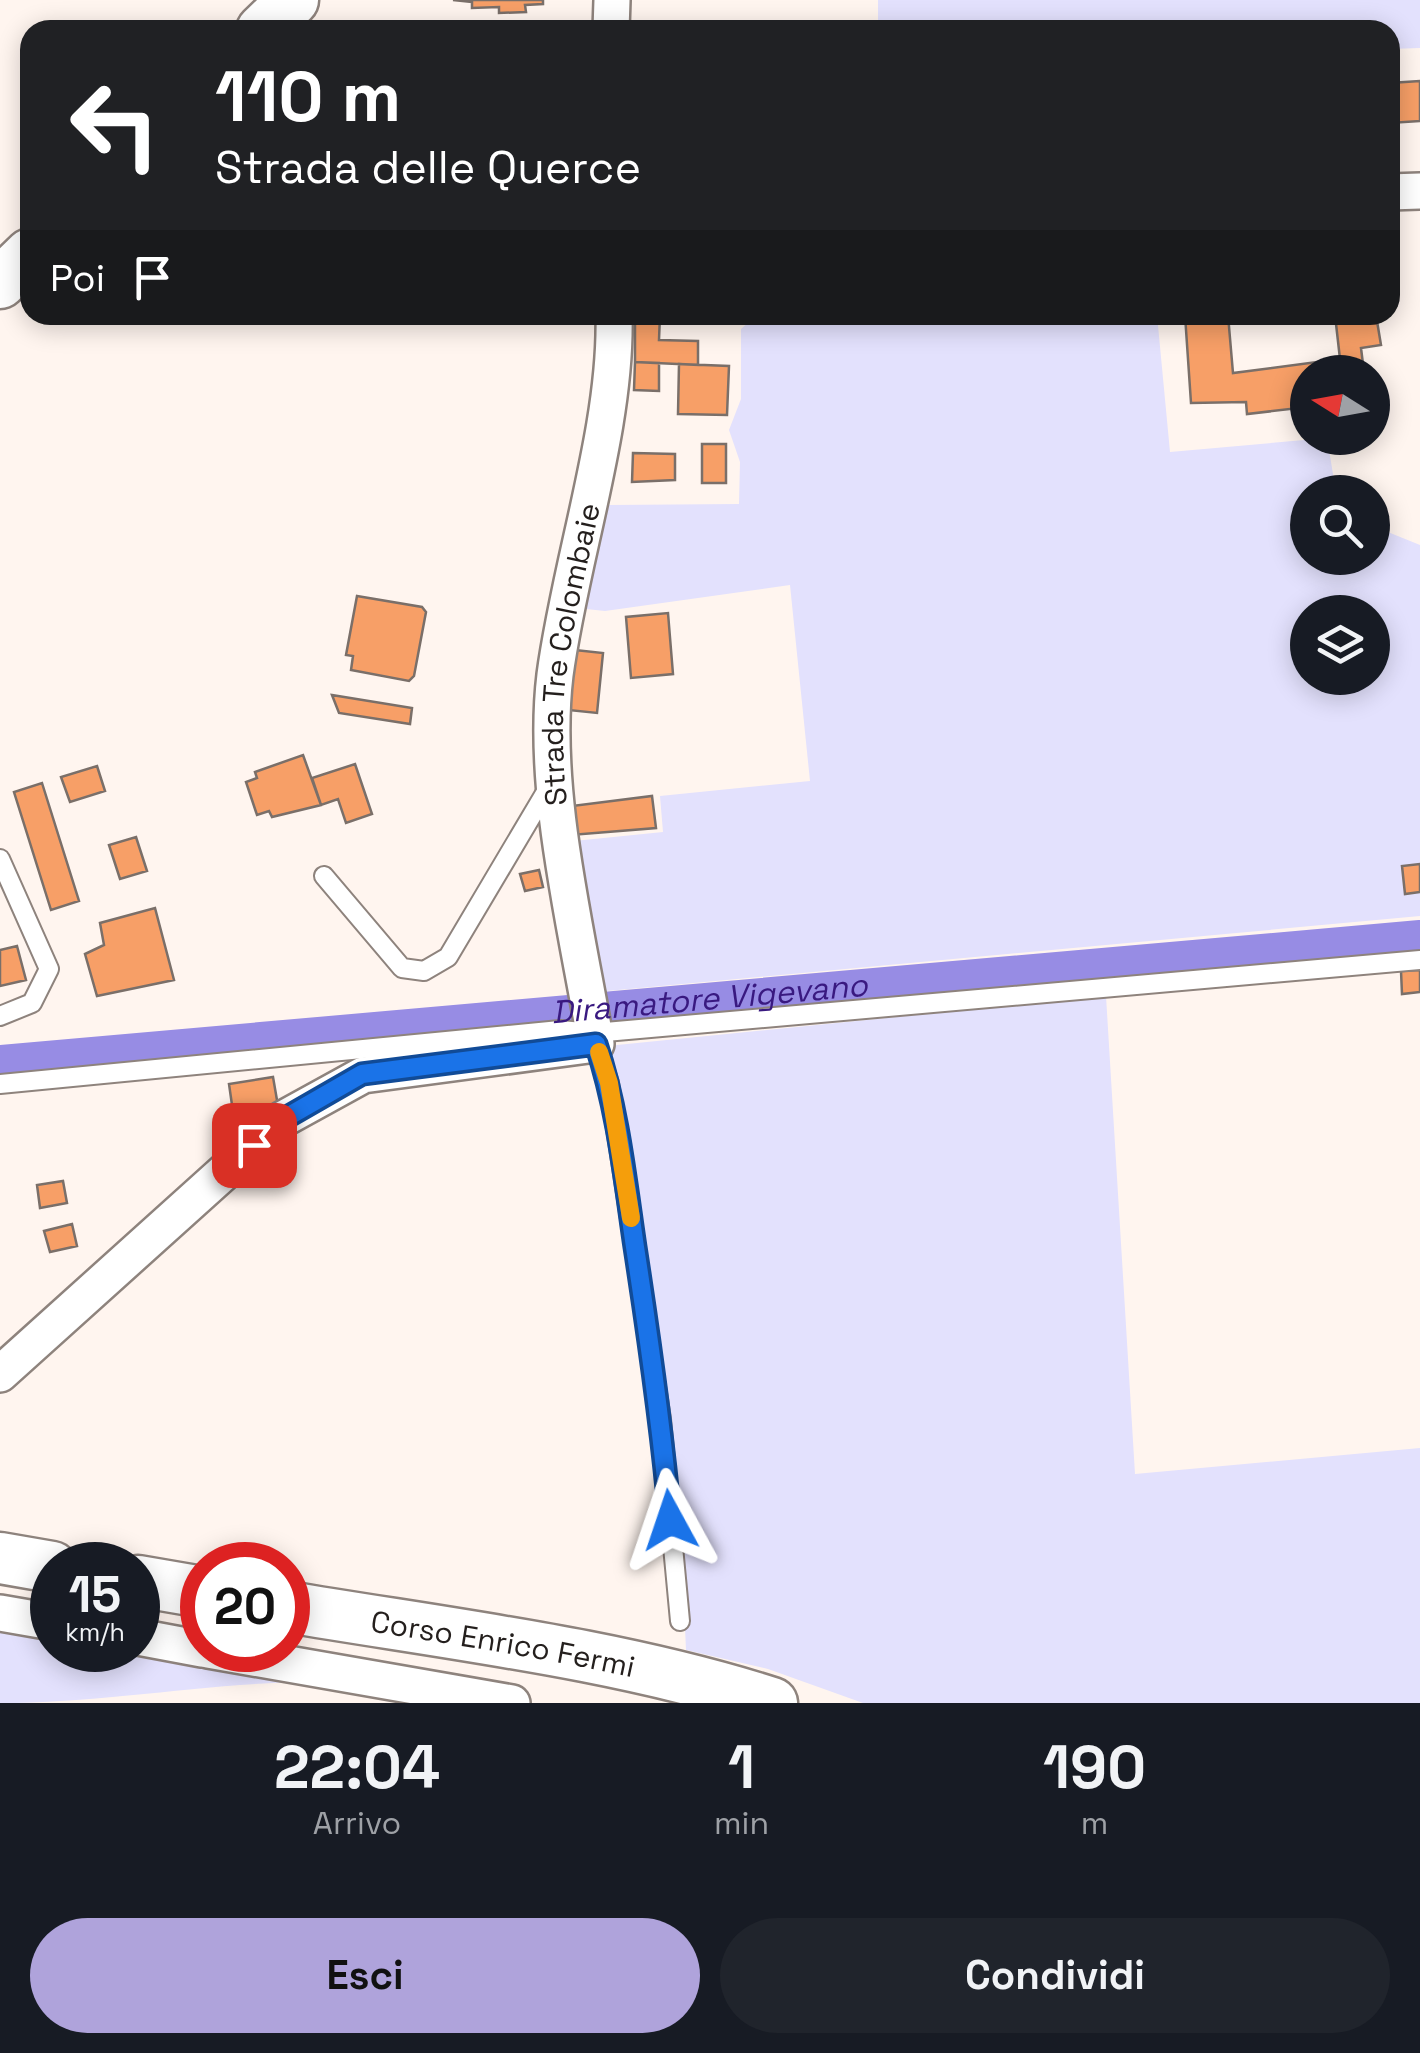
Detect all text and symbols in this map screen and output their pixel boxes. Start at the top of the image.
text: 110 m [215,52,401,141]
icon: left [50,60,180,190]
text: Strada delle Querce [215,139,641,196]
icon: arrive [125,250,180,305]
text: Poi [50,254,105,302]
north arrow [1290,355,1390,455]
map controls [1290,355,1390,695]
button: search [1290,475,1390,575]
street label: Strada Tre Colombaie [532,499,608,808]
button: layers [1290,595,1390,695]
water label: Diramatore Vigevano [550,965,870,1032]
pin [212,1103,297,1188]
icon: arrive [227,1118,282,1173]
position arrow [618,1468,722,1572]
speed limit sign: 20 [180,1542,310,1672]
text: 15 [69,1563,121,1627]
street label: Corso Enrico Fermi [368,1601,639,1686]
text: km/h [65,1616,125,1648]
text: 22:04 [274,1729,440,1806]
text: 1 [728,1729,755,1806]
text: 190 [1043,1729,1146,1806]
text: Arrivo [313,1803,401,1843]
text: min [714,1803,769,1843]
text: m [1081,1803,1108,1843]
button: Esci [30,1918,700,2033]
button: Condividi [720,1918,1390,2033]

